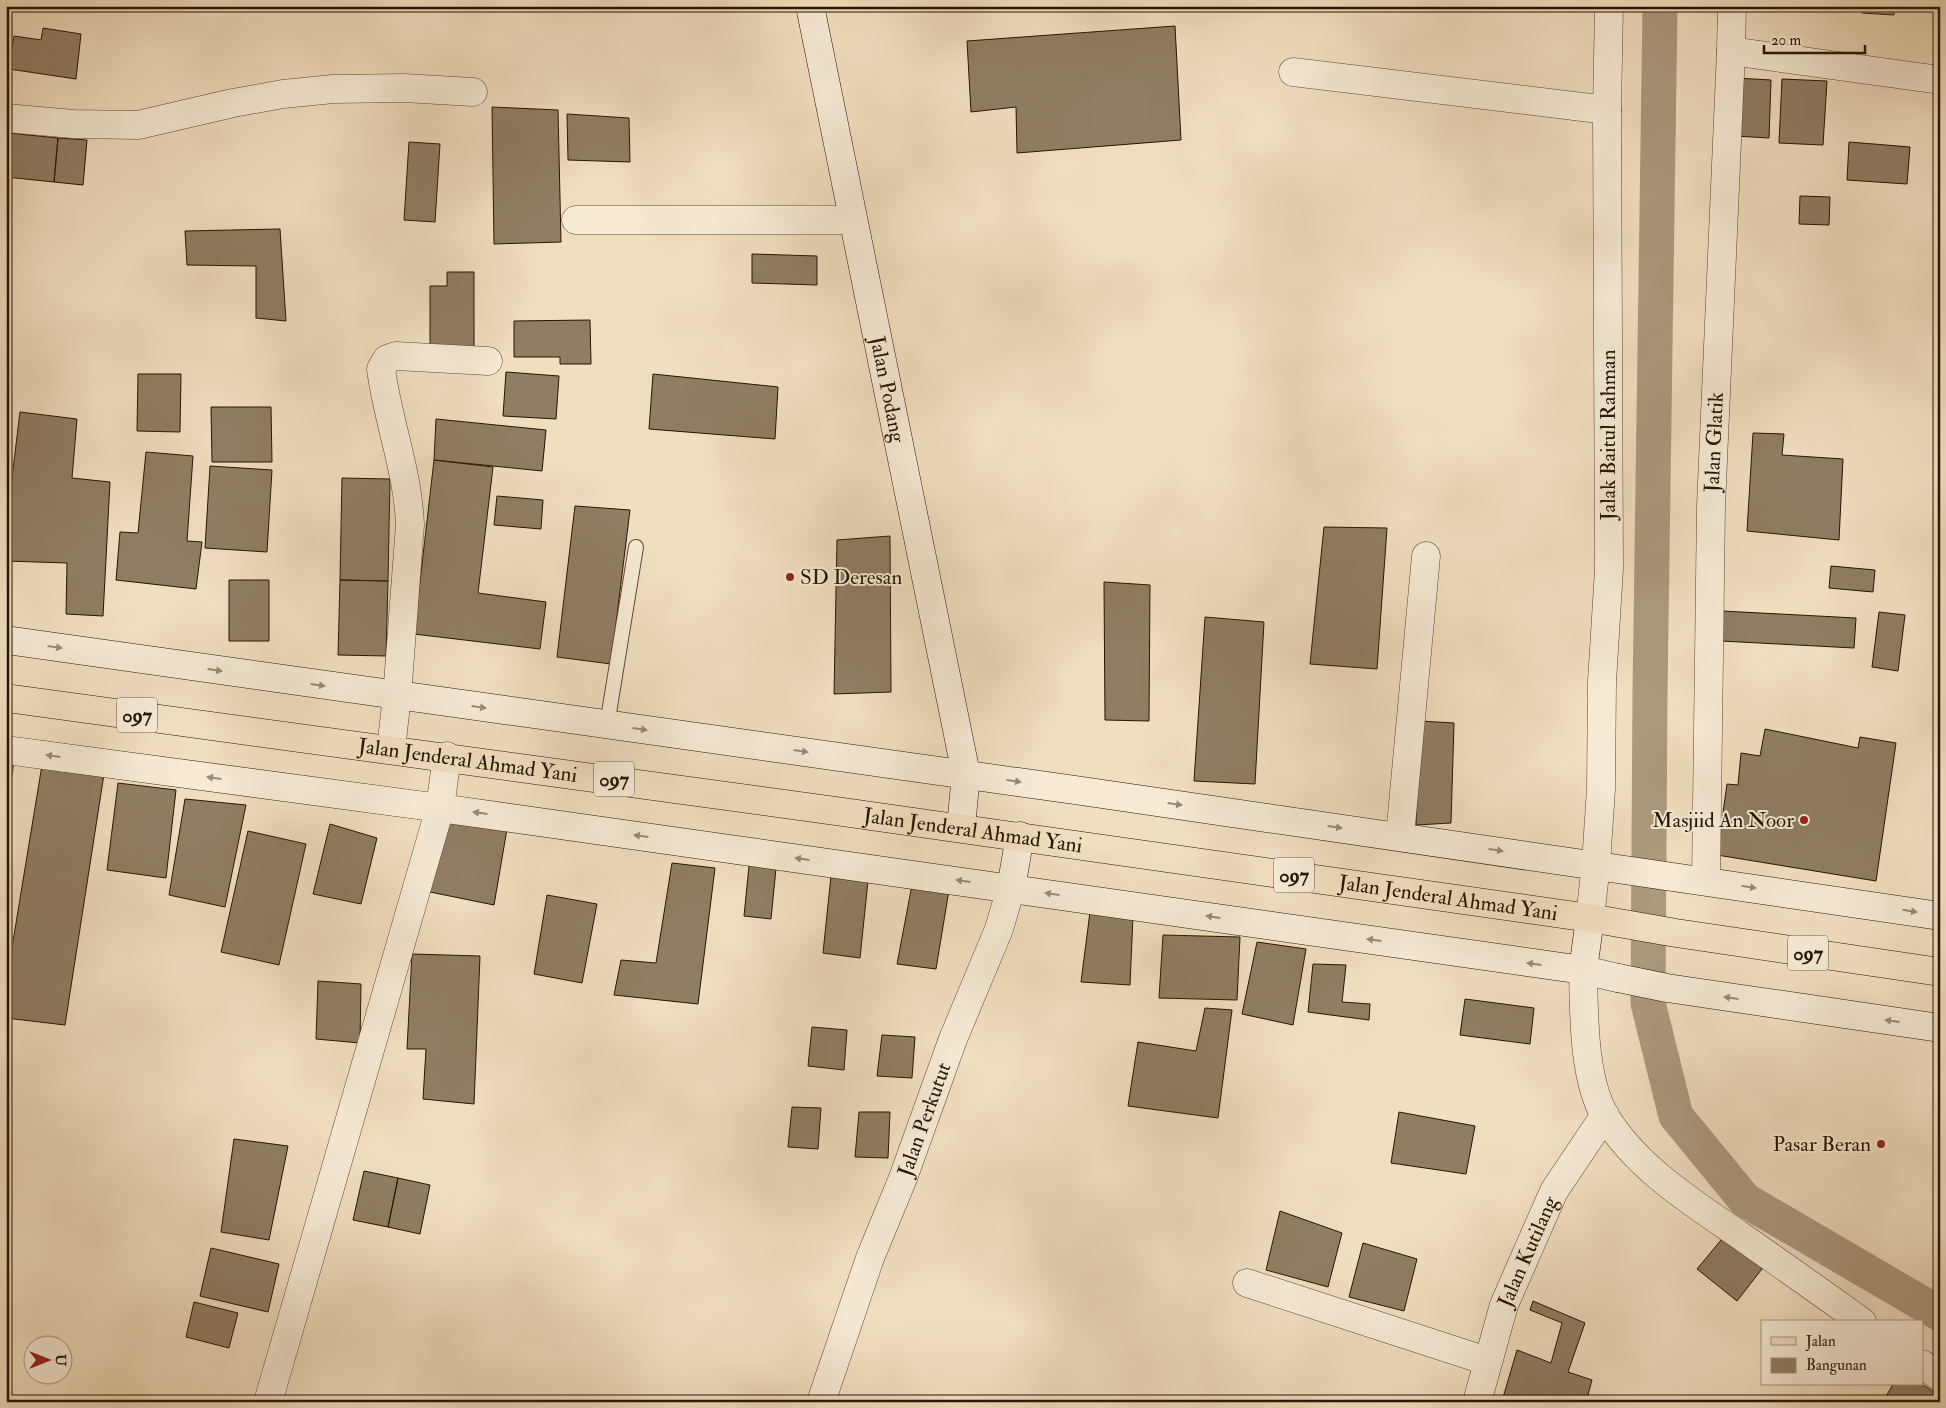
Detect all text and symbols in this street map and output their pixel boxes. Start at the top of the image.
scale bar [1764,22,1865,54]
text: 20 m [1771,31,1801,50]
street label: Jalan Podang [863,333,911,446]
street label: Jalak Baitul Rahman [1595,349,1622,521]
street label: Jalan Glatik [1699,392,1730,494]
place label: SD Deresan [800,564,902,591]
marker: SD Deresan [784,571,796,583]
one-way arrow [47,644,63,652]
one-way arrow [208,666,224,674]
one-way arrow [310,681,326,689]
road number: 097 [117,698,157,732]
one-way arrow [471,704,487,712]
one-way arrow [632,725,648,733]
street label: Jalan Jenderal Ahmad Yani [356,732,579,789]
one-way arrow [793,747,809,755]
one-way arrow [45,752,61,760]
road number: 097 [594,762,634,796]
one-way arrow [206,774,222,782]
one-way arrow [1006,777,1022,785]
one-way arrow [1167,800,1183,808]
street label: Jalan Jenderal Ahmad Yani [861,802,1085,859]
place label: Masjiid An Noor [1652,807,1794,834]
one-way arrow [472,809,488,817]
marker: Masjiid An Noor [1798,814,1810,826]
one-way arrow [1328,823,1344,831]
one-way arrow [633,832,649,840]
one-way arrow [1489,846,1505,854]
one-way arrow [794,854,810,862]
road number: 097 [1274,858,1314,892]
street label: Jalan Jenderal Ahmad Yani [1336,869,1560,927]
one-way arrow [955,877,971,885]
one-way arrow [1741,883,1757,891]
one-way arrow [1044,890,1060,898]
one-way arrow [1902,907,1918,915]
one-way arrow [1204,913,1220,921]
one-way arrow [1365,936,1381,944]
road number: 097 [1788,936,1828,970]
one-way arrow [1526,959,1542,967]
one-way arrow [1722,993,1738,1001]
one-way arrow [1883,1017,1899,1025]
street label: Jalan Perkutut [891,1059,958,1181]
place label: Pasar Beran [1773,1131,1871,1158]
marker: Pasar Beran [1875,1138,1887,1150]
street label: Jalan Kutilang [1491,1191,1564,1312]
legend [1761,1320,1924,1386]
text: Jalan [1805,1332,1836,1352]
north arrow [22,1336,72,1386]
text: U [52,1354,69,1366]
text: Bangunan [1806,1356,1867,1375]

